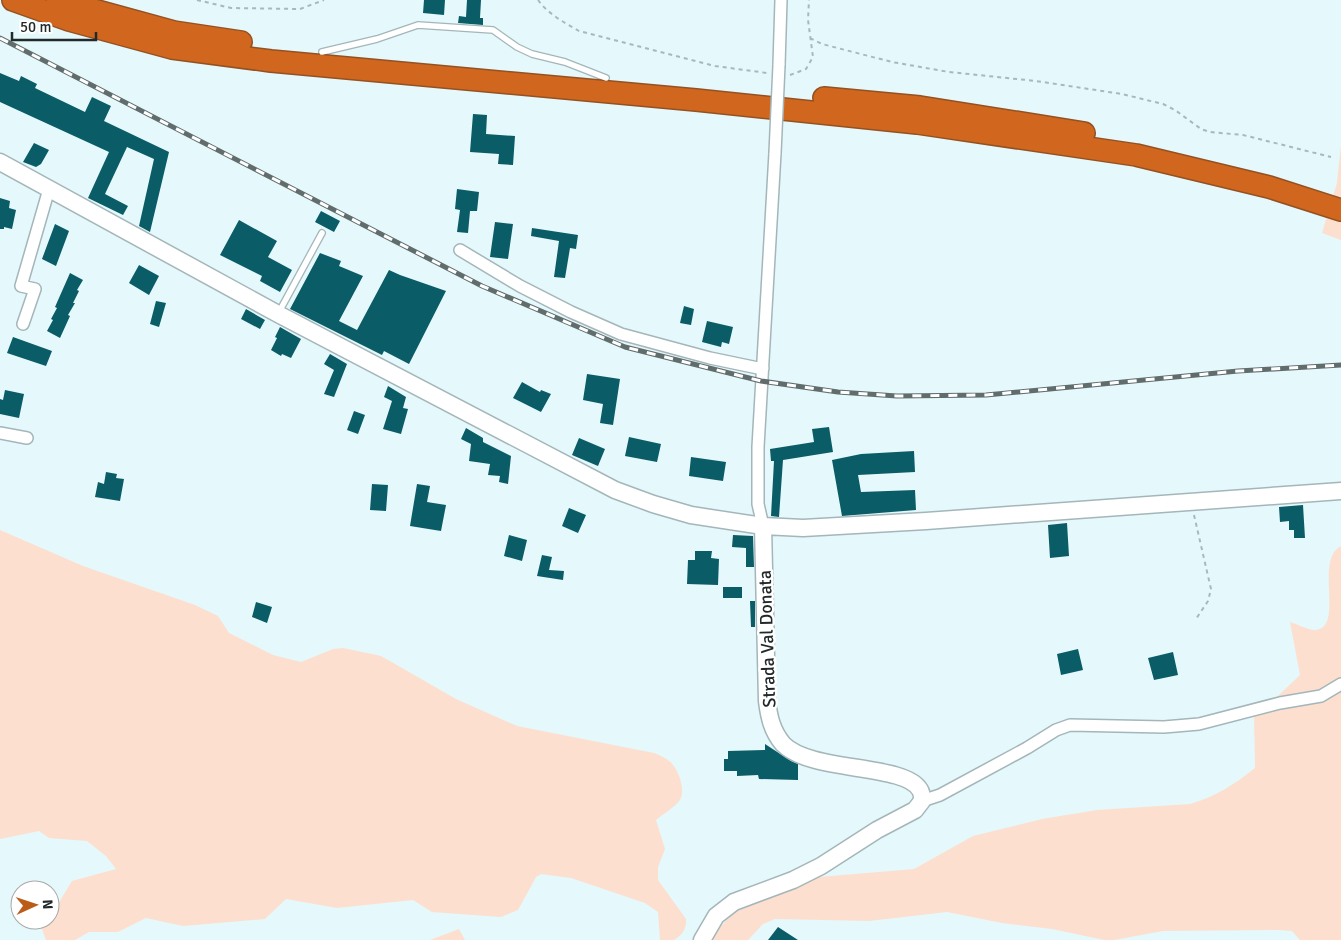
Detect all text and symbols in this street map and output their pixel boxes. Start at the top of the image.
scale bar [12,10,96,42]
text: 50 m [20,18,51,36]
street label: Strada Val Donata [754,570,780,708]
north arrow [10,880,60,930]
text: N [39,899,56,910]

